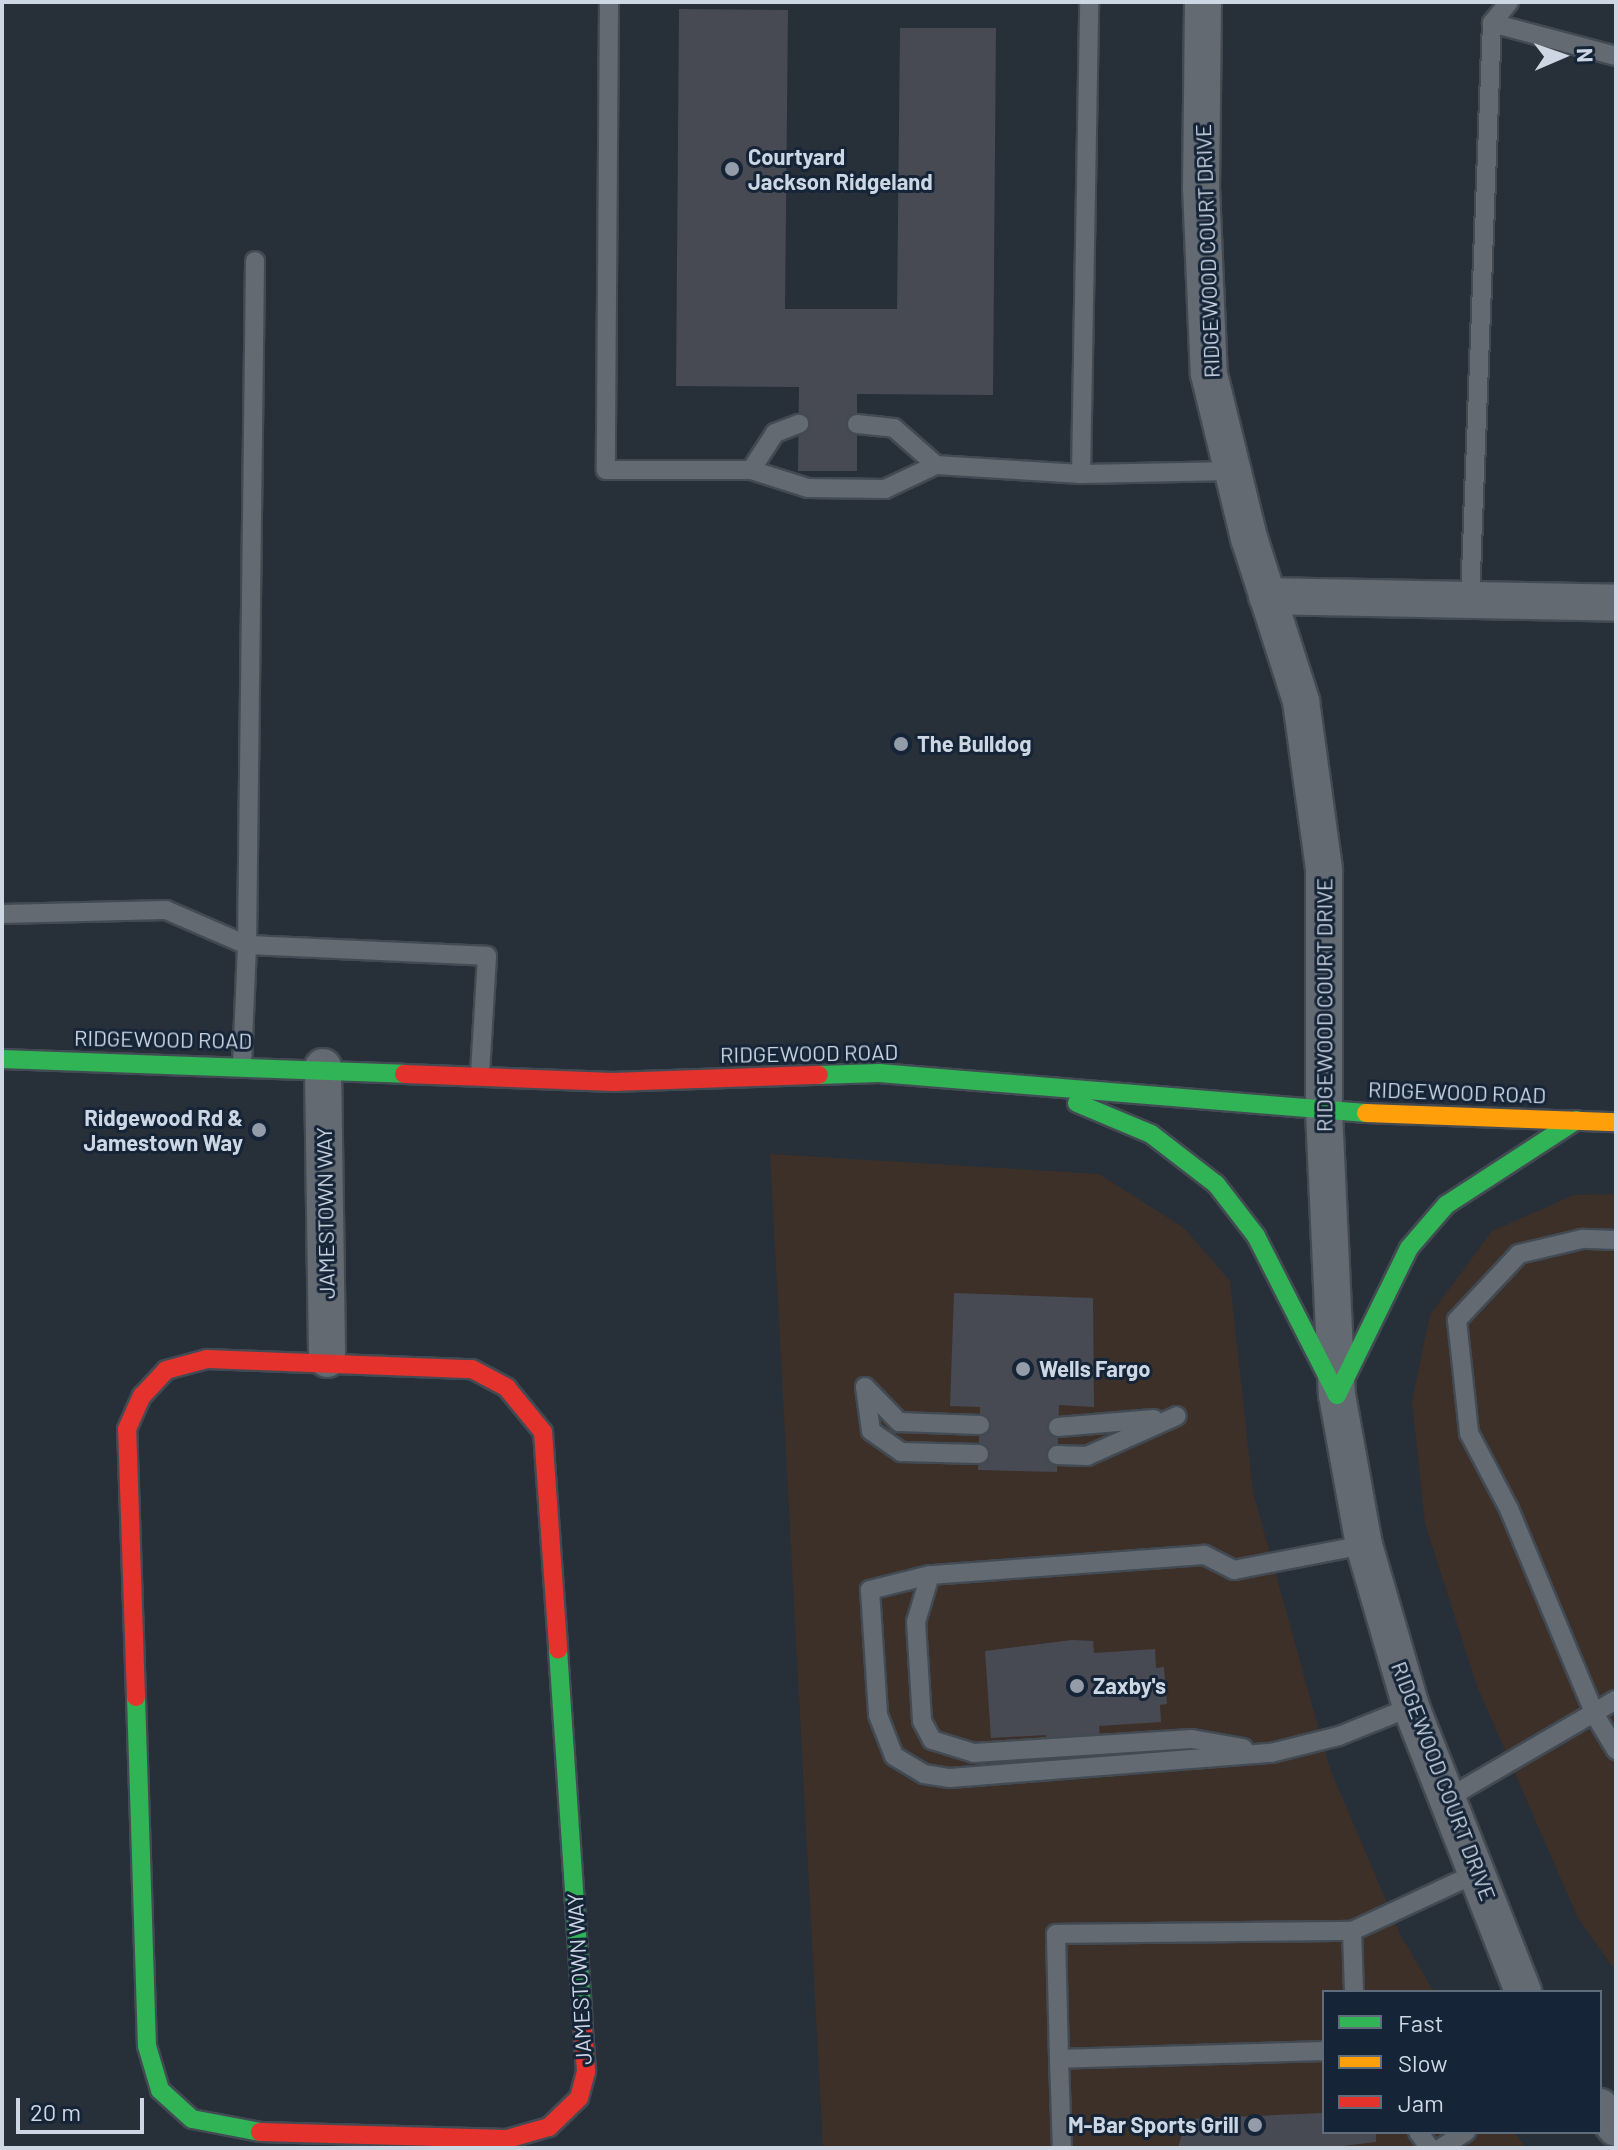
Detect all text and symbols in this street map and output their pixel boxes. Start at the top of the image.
north arrow [1522,16,1602,96]
text: N [1573,47,1599,63]
street label: RIDGEWOOD COURT DRIVE [1189,123,1225,379]
place label: Courtyard Jackson Ridgeland [748,143,933,194]
marker: Courtyard Jackson Ridgeland [723,160,741,178]
place label: The Bulldog [917,731,1031,757]
marker: The Bulldog [892,735,910,753]
street label: RIDGEWOOD COURT DRIVE [1311,878,1337,1132]
street label: RIDGEWOOD ROAD [74,1024,252,1054]
street label: RIDGEWOOD ROAD [720,1038,898,1068]
street label: RIDGEWOOD ROAD [1368,1076,1546,1108]
place label: Ridgewood Rd & Jamestown Way [84,1104,243,1156]
marker: Ridgewood Rd & Jamestown Way [250,1121,268,1139]
street label: JAMESTOWN WAY [310,1127,340,1299]
place label: Wells Fargo [1039,1356,1150,1382]
marker: Wells Fargo [1014,1360,1032,1378]
street label: RIDGEWOOD COURT DRIVE [1386,1658,1502,1904]
place label: Zaxby's [1093,1673,1166,1699]
marker: Zaxby's [1068,1677,1086,1695]
street label: JAMESTOWN WAY [561,1892,597,2066]
legend [1322,1990,1602,2134]
text: Fast [1398,2008,1443,2037]
text: Slow [1398,2048,1447,2077]
scale bar [20,2082,148,2132]
text: Jam [1398,2088,1444,2117]
text: 20 m [30,2097,81,2126]
place label: M-Bar Sports Grill [1068,2112,1239,2138]
marker: M-Bar Sports Grill [1246,2116,1264,2134]

